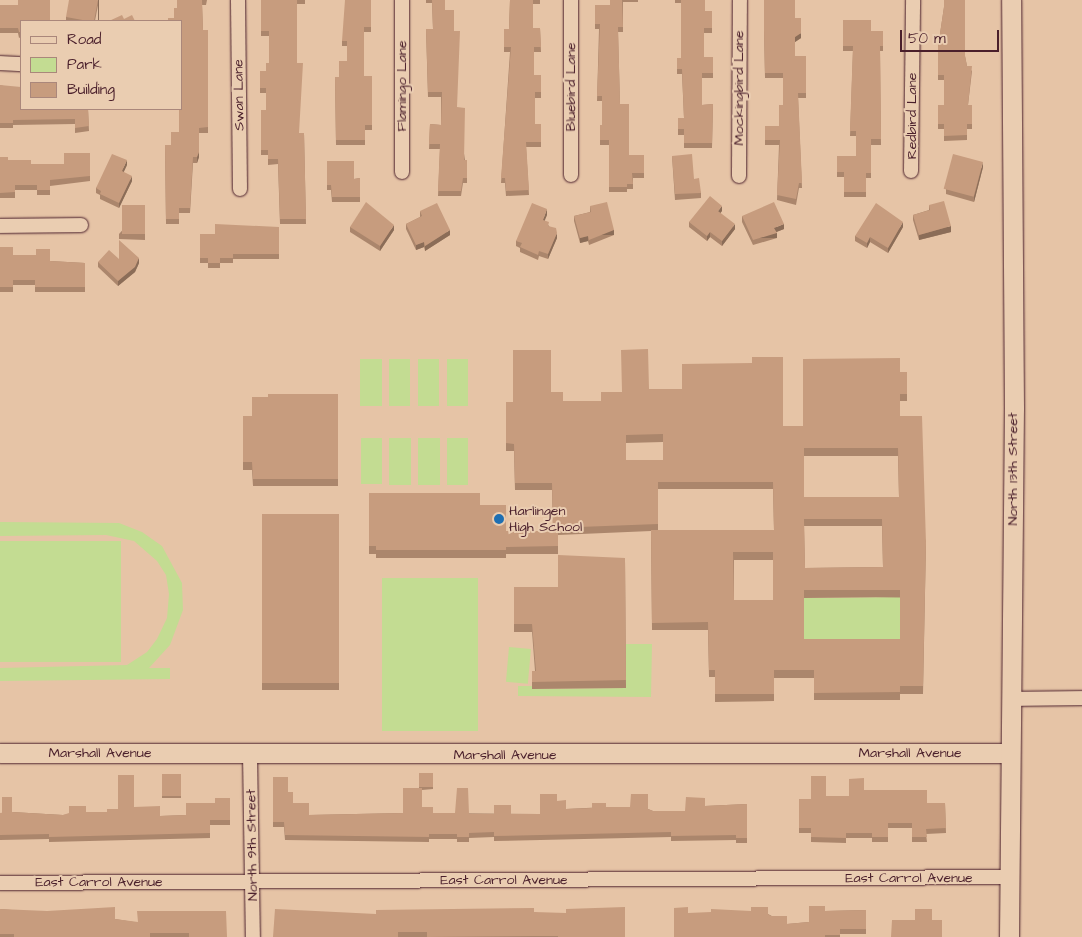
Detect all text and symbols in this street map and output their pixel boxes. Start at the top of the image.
legend [20,20,182,110]
scale bar [902,20,1001,52]
text: 50 m [908,28,946,49]
text: Road [67,29,101,50]
street label: Mockingbird Lane [731,30,747,146]
street label: Flamingo Lane [394,40,410,132]
street label: Bluebird Lane [563,43,579,131]
text: Park [67,54,102,75]
street label: Swan Lane [230,59,248,131]
street label: Redbird Lane [904,73,920,159]
text: Building [67,79,115,100]
street label: North 13th Street [1005,413,1021,525]
place label: Harlingen High School [509,503,582,536]
marker: Harlingen High School [493,513,505,525]
street label: Marshall Avenue [48,745,152,761]
street label: Marshall Avenue [858,745,962,761]
street label: Marshall Avenue [453,747,557,763]
street label: North 9th Street [243,789,261,901]
street label: East Carrol Avenue [845,870,973,886]
street label: East Carrol Avenue [440,872,568,888]
street label: East Carrol Avenue [35,874,163,890]

